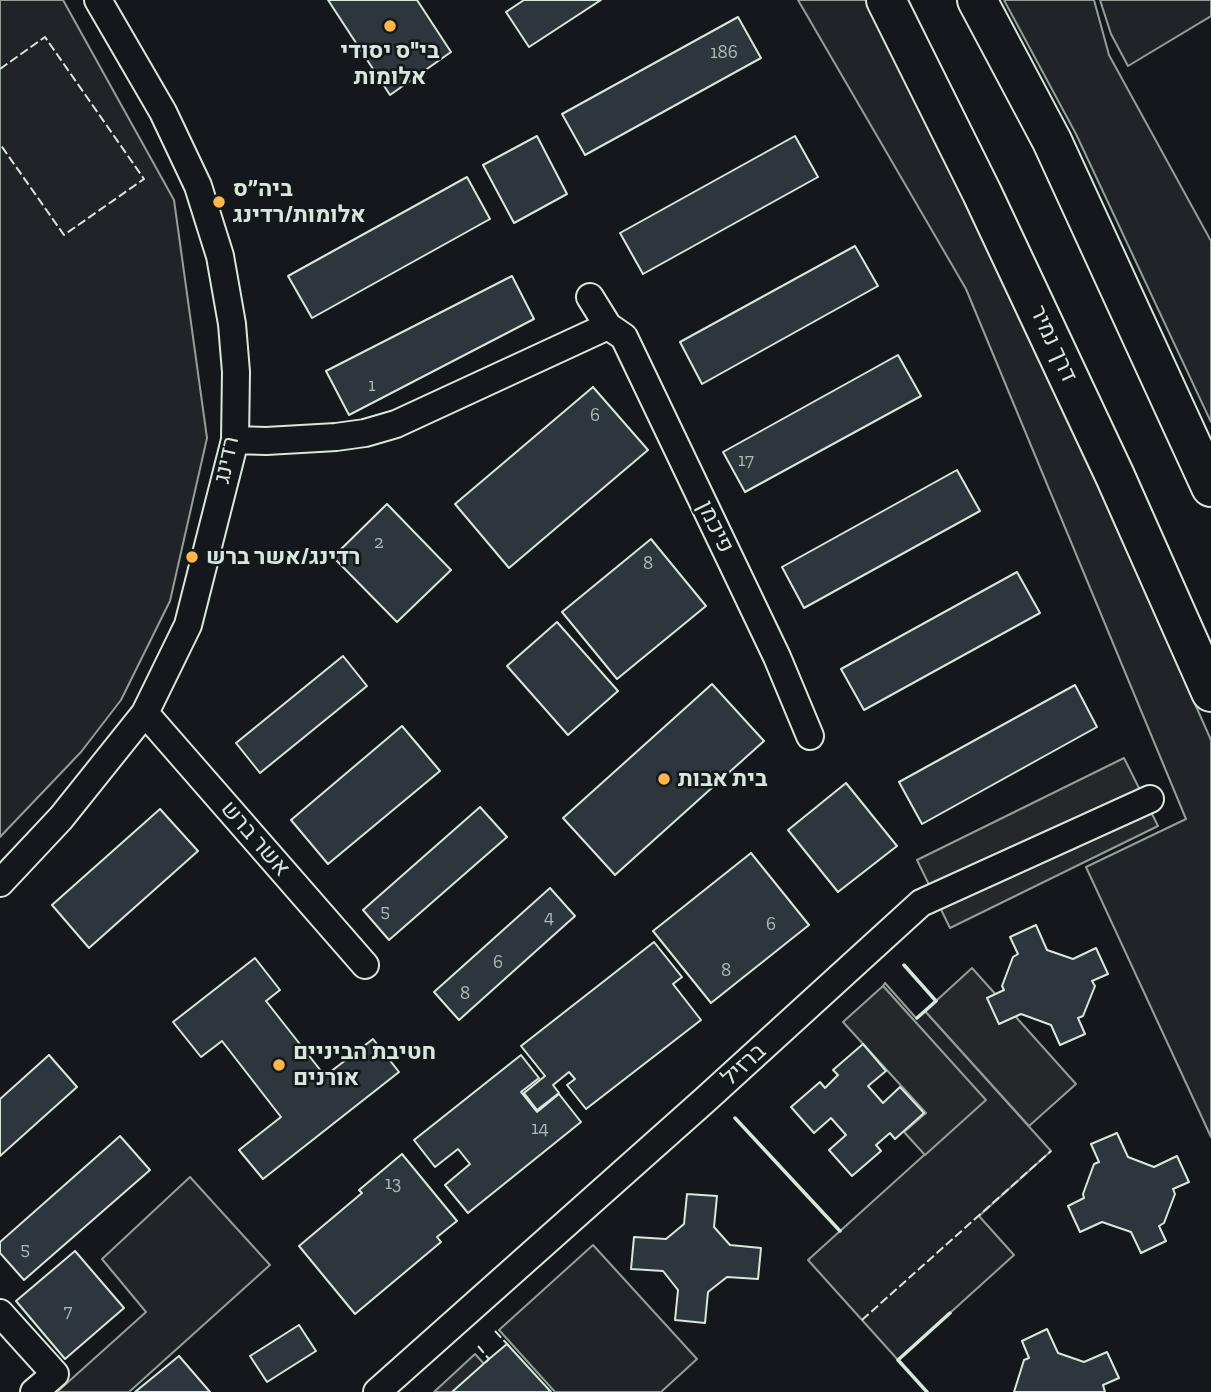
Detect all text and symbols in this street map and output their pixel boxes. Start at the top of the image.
marker: בי"ס יסודי אלומות [382,18,398,34]
place label: בי"ס יסודי אלומות [340,37,440,91]
house number: 186 [710,42,738,64]
place label: ביה״ס אלומות/רדינג [233,175,366,229]
marker: ביה״ס אלומות/רדינג [211,194,227,210]
street label: דרך נמיר [1023,301,1083,387]
house number: 1 [368,375,376,397]
house number: 6 [590,405,600,427]
street label: רדינג [209,434,245,486]
house number: 17 [738,450,754,472]
street label: פיכמן [691,496,739,558]
house number: 2 [374,532,384,554]
place label: רדינג/אשר ברש [206,543,361,571]
marker: רדינג/אשר ברש [184,549,200,565]
house number: 8 [643,553,653,575]
place label: בית אבות [678,765,767,793]
marker: בית אבות [656,771,672,787]
street label: אשר ברש [215,796,295,882]
house number: 5 [380,901,390,923]
house number: 4 [544,907,554,929]
house number: 6 [766,914,776,936]
house number: 6 [493,952,503,974]
house number: 8 [721,960,731,982]
house number: 8 [460,983,470,1005]
place label: חטיבת הביניים אורנים [293,1038,436,1092]
street label: ברזיל [716,1038,772,1092]
marker: חטיבת הביניים אורנים [271,1057,287,1073]
house number: 14 [531,1118,549,1140]
house number: 13 [385,1173,401,1195]
house number: 5 [20,1239,30,1261]
house number: 7 [64,1301,72,1323]

